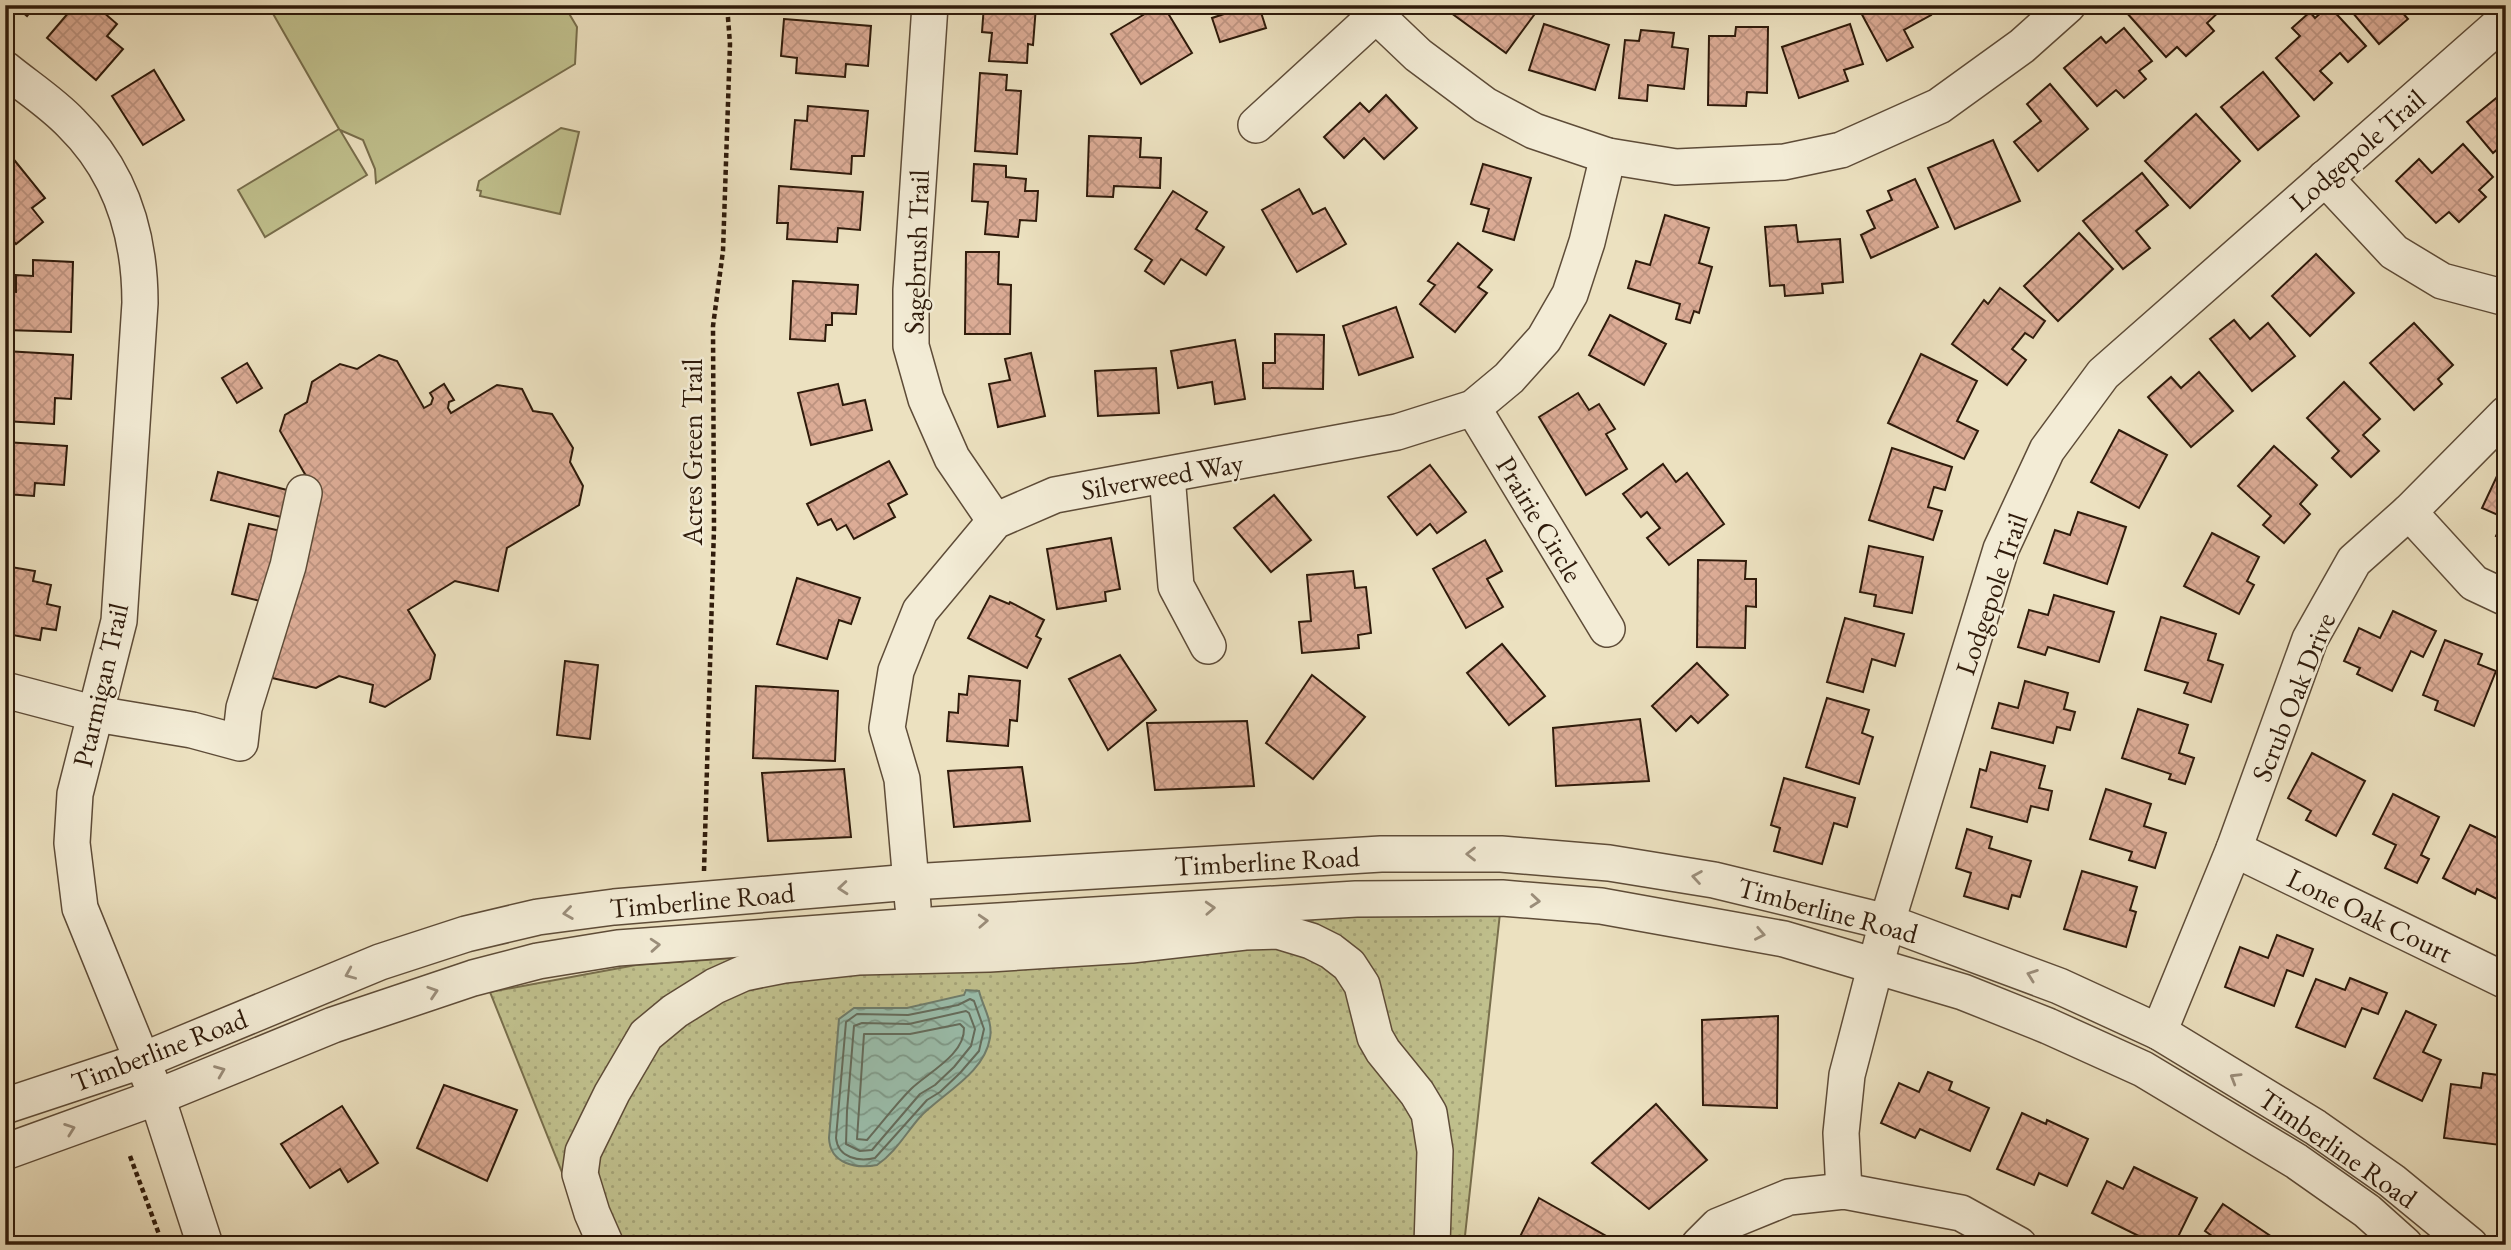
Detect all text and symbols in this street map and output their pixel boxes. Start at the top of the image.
street label: Lodgepole Trail [2282,81,2433,219]
street label: Sagebrush Trail [895,169,937,335]
street label: Acres Green Trail [674,358,710,547]
street label: Silverweed Way [1078,444,1247,508]
street label: Prairie Circle [1488,449,1592,589]
street label: Lodgepole Trail [1947,508,2036,680]
street label: Ptarmigan Trail [64,599,136,771]
street label: Scrub Oak Drive [2243,607,2343,787]
street label: Timberline Road [1173,838,1361,884]
one-way arrow [1465,846,1476,862]
street label: Lone Oak Court [2281,859,2459,971]
street label: Timberline Road [1734,869,1923,952]
one-way arrow [1691,870,1703,885]
street label: Timberline Road [608,874,797,926]
one-way arrow [837,880,848,895]
one-way arrow [1530,893,1541,908]
one-way arrow [1205,900,1216,915]
one-way arrow [562,905,574,920]
one-way arrow [978,914,989,929]
one-way arrow [1754,926,1766,941]
one-way arrow [649,938,660,953]
one-way arrow [344,966,356,980]
one-way arrow [2027,970,2039,984]
one-way arrow [426,985,438,1000]
street label: Timberline Road [66,1000,253,1100]
one-way arrow [213,1066,225,1080]
one-way arrow [2229,1073,2242,1086]
street label: Timberline Road [2252,1080,2425,1216]
one-way arrow [63,1123,75,1137]

